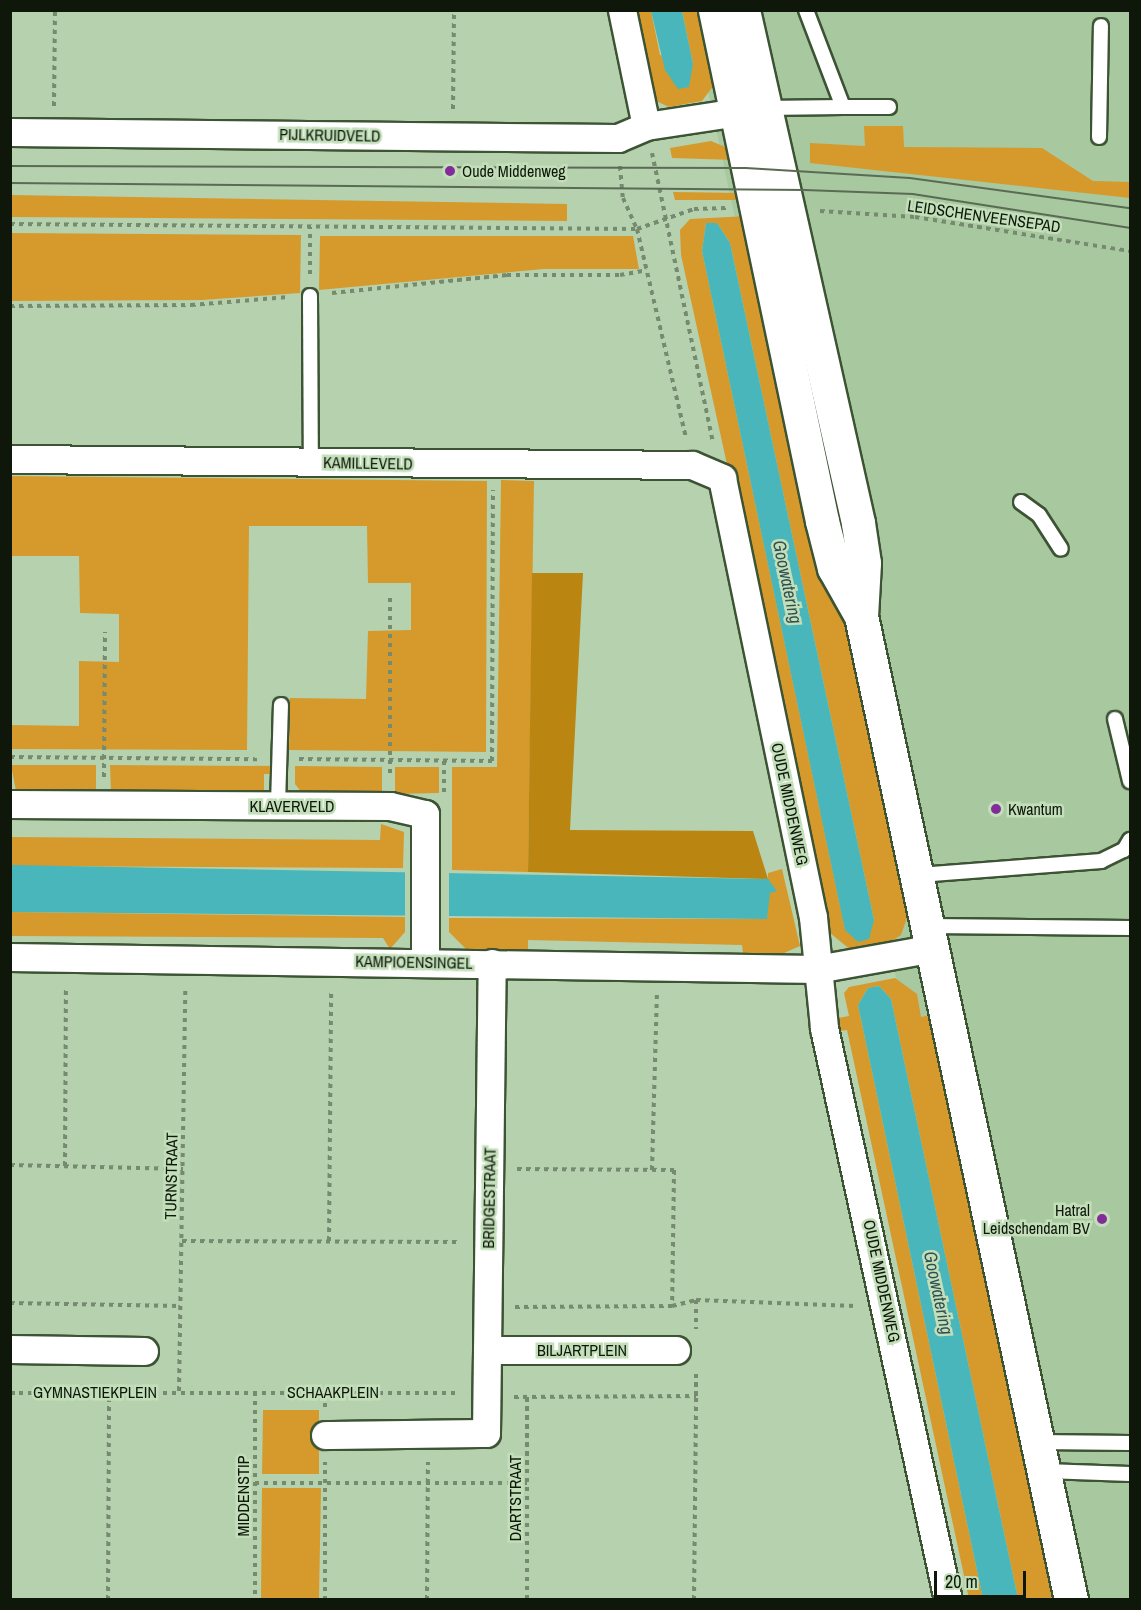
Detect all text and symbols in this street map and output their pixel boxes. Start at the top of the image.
street label: PIJLKRUIDVELD [279,125,381,145]
place label: Oude Middenweg [462,161,566,181]
marker: Oude Middenweg [443,164,457,178]
street label: LEIDSCHENVEENSEPAD [906,196,1062,236]
street label: KAMILLEVELD [323,453,413,473]
water label: Goowatering [768,538,806,626]
street label: OUDE MIDDENWEG [768,741,812,867]
street label: KLAVERVELD [250,796,334,816]
place label: Kwantum [1008,799,1063,819]
marker: Kwantum [989,802,1003,816]
street label: KAMPIOENSINGEL [355,951,473,973]
street label: TURNSTRAAT [161,1132,181,1220]
street label: BRIDGESTRAAT [479,1147,499,1249]
place label: Hatral Leidschendam BV [983,1200,1090,1238]
marker: Hatral Leidschendam BV [1095,1212,1109,1226]
street label: OUDE MIDDENWEG [860,1218,904,1344]
water label: Goowatering [919,1249,957,1337]
street label: BILJARTPLEIN [537,1340,627,1360]
street label: GYMNASTIEKPLEIN [33,1382,157,1402]
street label: SCHAAKPLEIN [287,1382,379,1402]
street label: DARTSTRAAT [505,1455,525,1541]
street label: MIDDENSTIP [233,1456,253,1536]
scale bar [937,1559,1028,1597]
text: 20 m [945,1569,978,1594]

